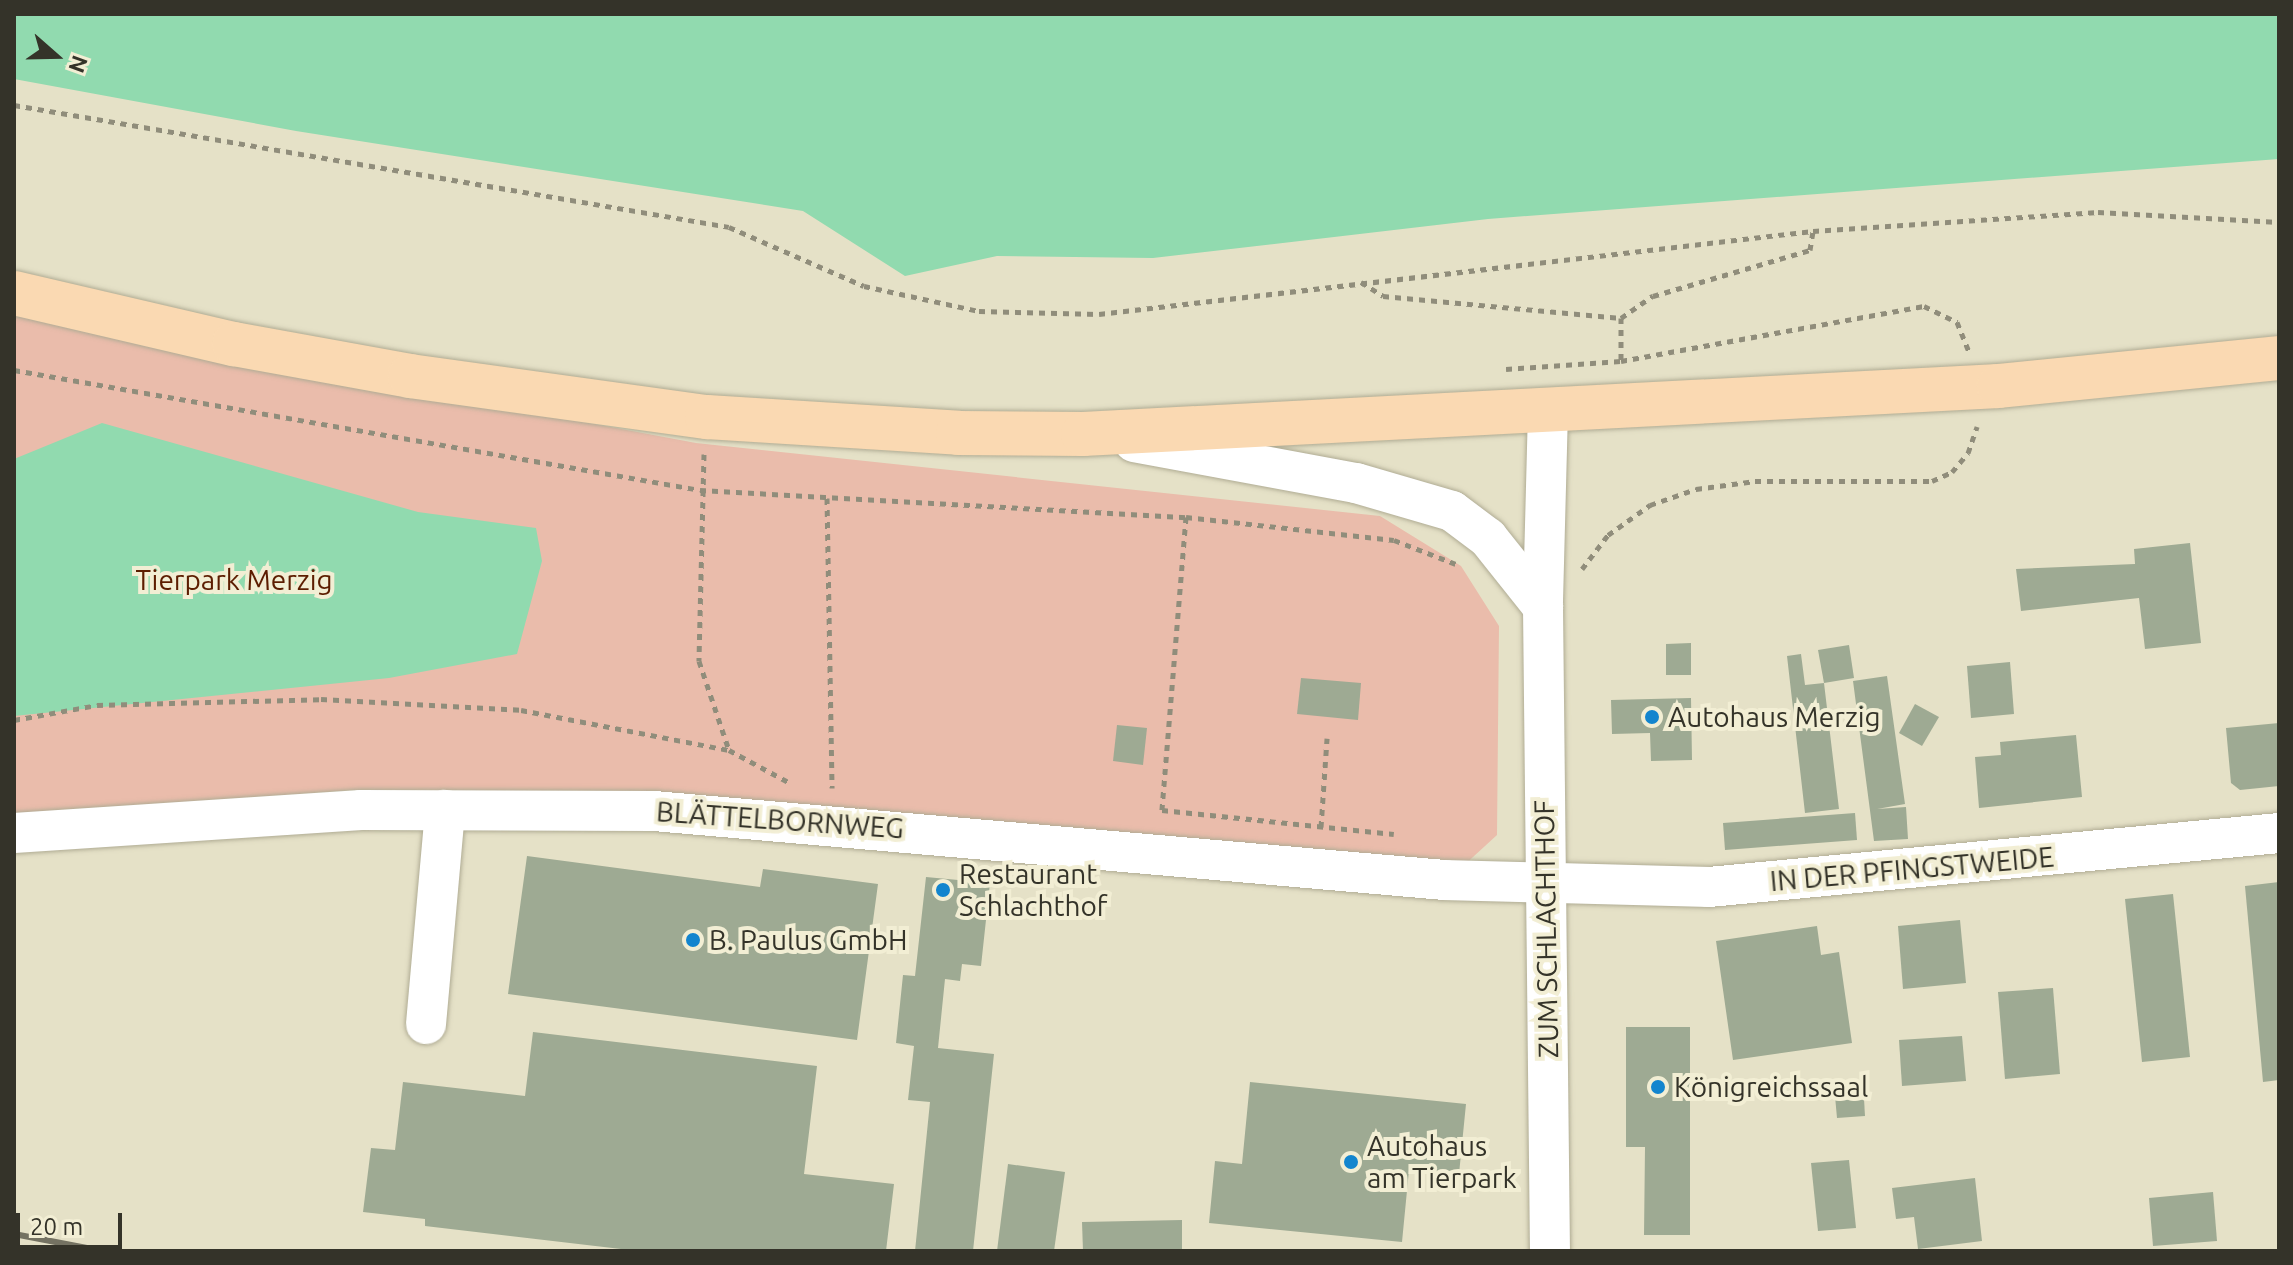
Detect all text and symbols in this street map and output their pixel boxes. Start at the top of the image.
north arrow [16,16,96,96]
text: N [64,52,94,76]
park label: Tierpark Merzig [135,563,333,597]
place label: Autohaus Merzig [1668,700,1881,734]
marker: Autohaus Merzig [1643,708,1661,726]
street label: BLÄTTELBORNWEG [655,795,905,845]
street label: ZUM SCHLACHTHOF [1527,800,1565,1058]
street label: IN DER PFINGSTWEIDE [1769,840,2055,898]
place label: Restaurant Schlachthof [959,857,1108,923]
marker: Restaurant Schlachthof [934,881,952,899]
place label: B. Paulus GmbH [709,923,907,957]
marker: B. Paulus GmbH [684,931,702,949]
place label: Königreichssaal [1674,1070,1868,1104]
marker: Königreichssaal [1649,1078,1667,1096]
place label: Autohaus am Tierpark [1367,1129,1517,1195]
marker: Autohaus am Tierpark [1342,1153,1360,1171]
scale bar [20,1197,126,1247]
text: 20 m [30,1213,83,1240]

